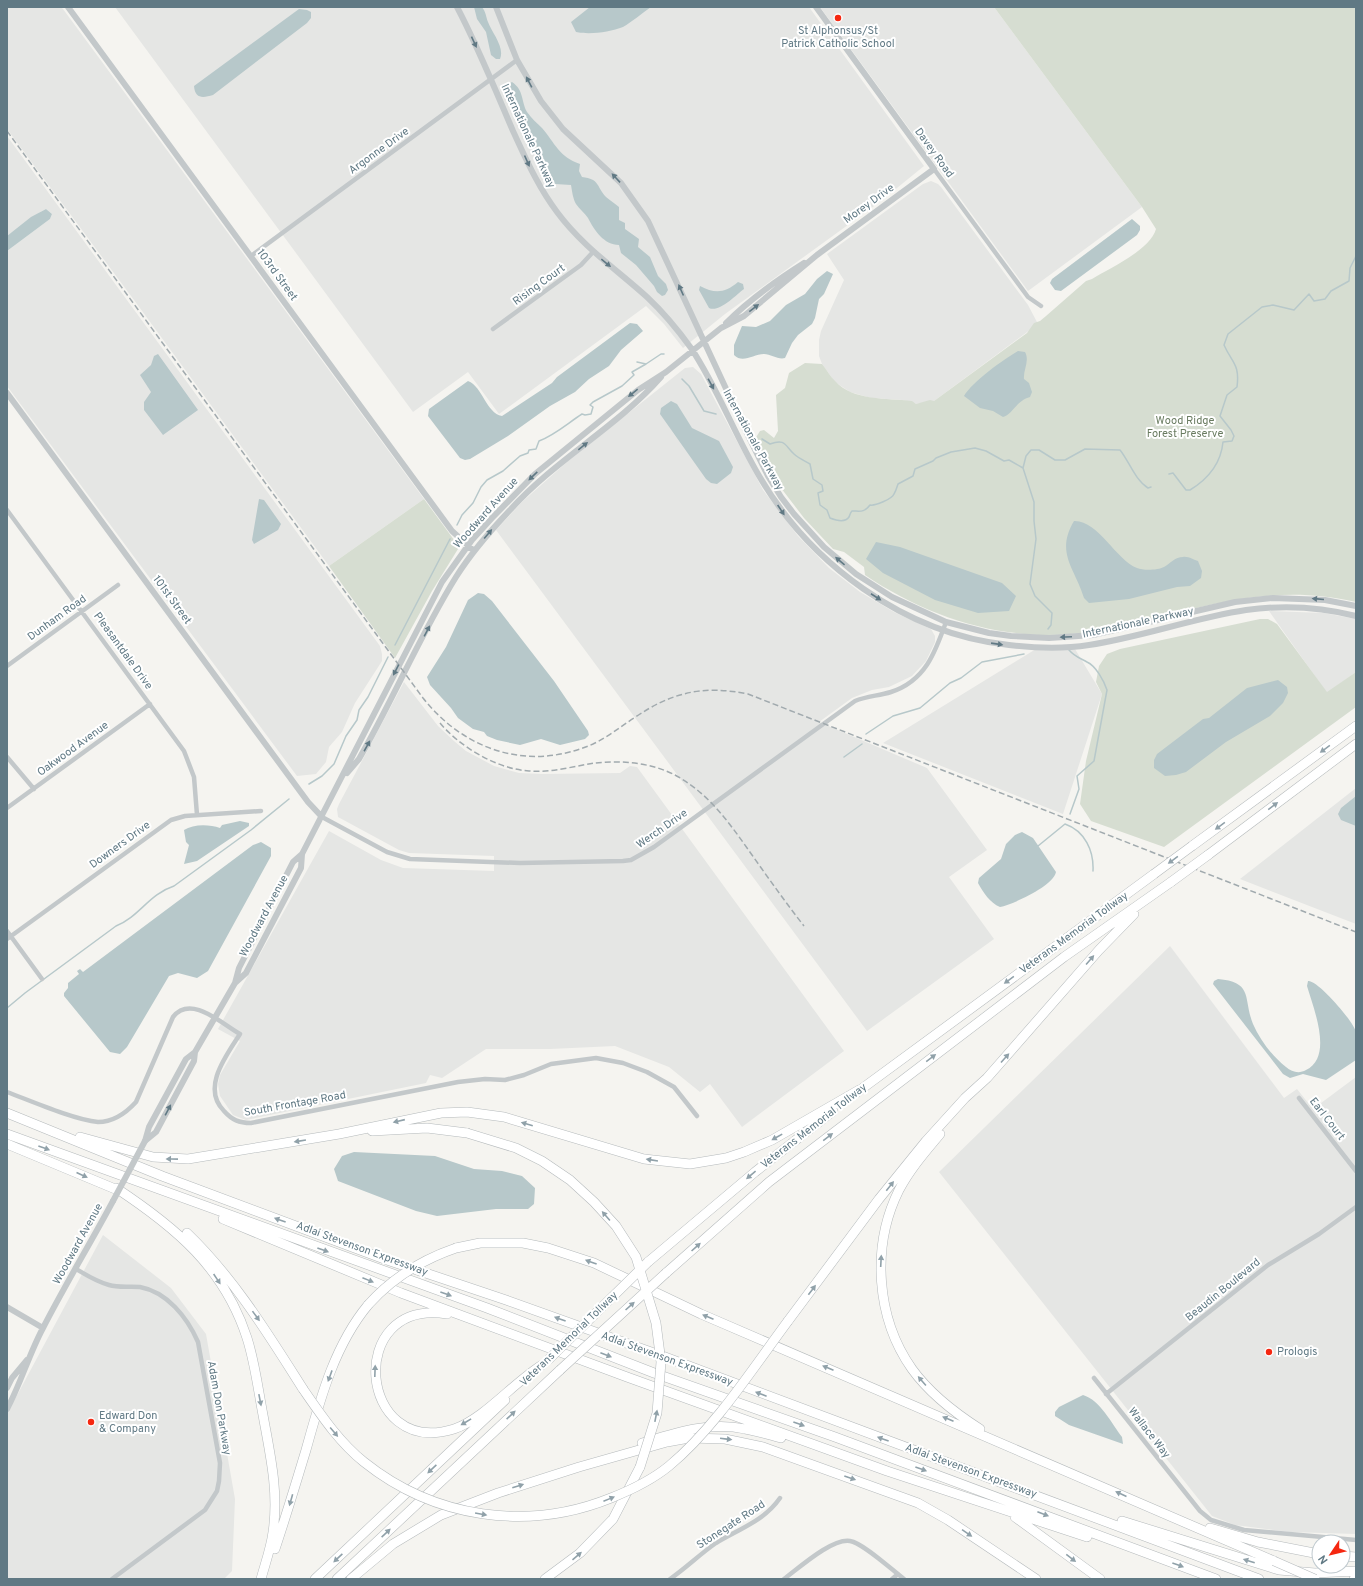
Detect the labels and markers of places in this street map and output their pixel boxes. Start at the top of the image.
marker: St Alphonsus/St Patrick Catholic School [833,13,843,23]
place label: St Alphonsus/St Patrick Catholic School [781,24,895,51]
place label: Prologis [1277,1345,1317,1359]
marker: Prologis [1264,1347,1274,1357]
place label: Edward Don & Company [99,1409,158,1436]
marker: Edward Don & Company [86,1417,96,1427]

